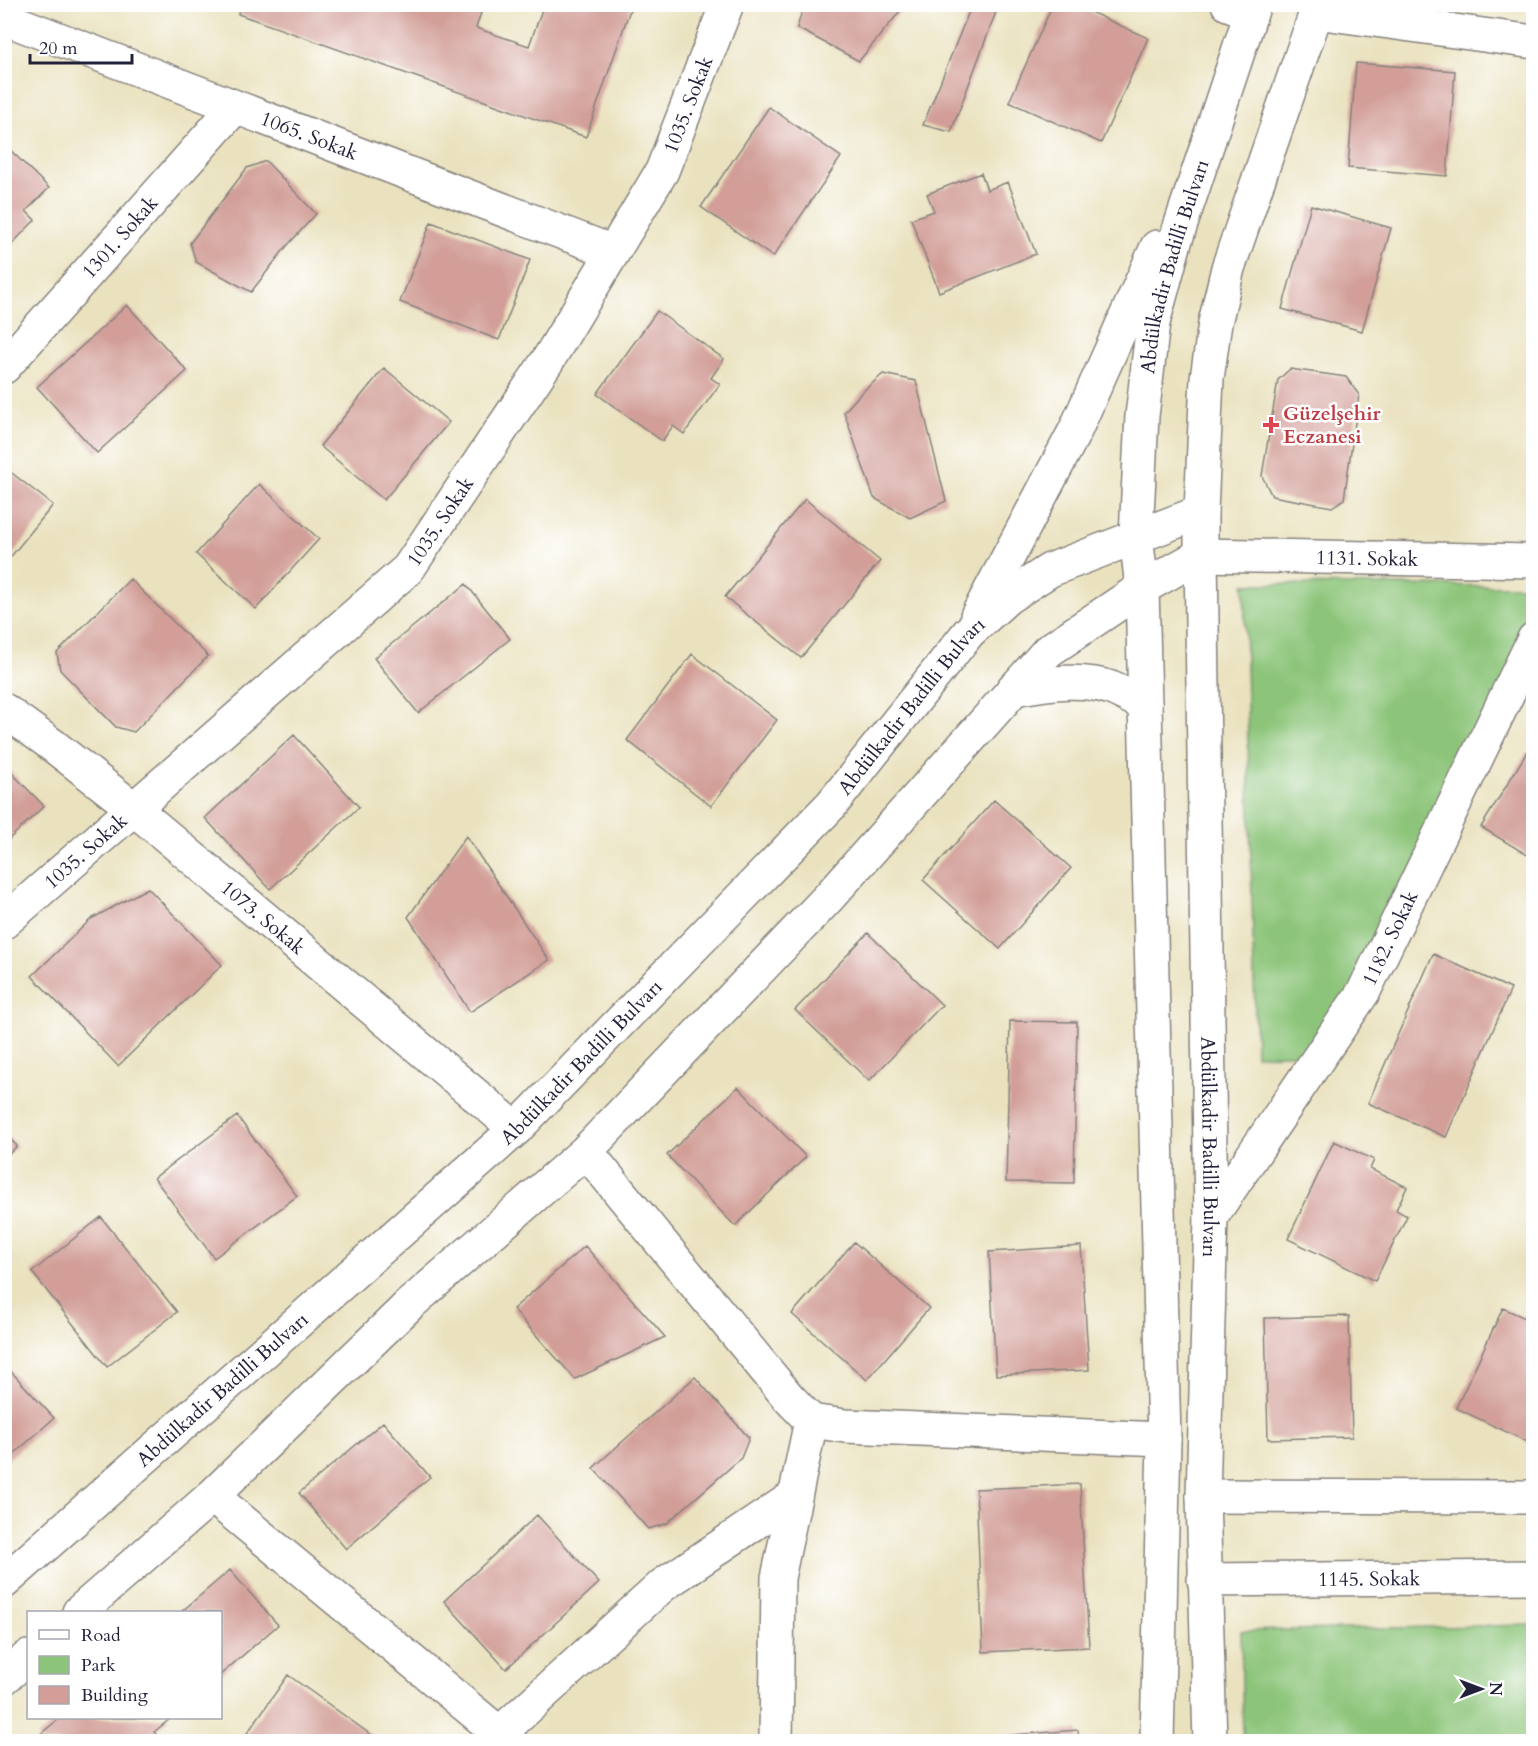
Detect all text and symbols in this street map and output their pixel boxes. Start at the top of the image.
scale bar [30,27,132,65]
text: 20 m [39,36,78,61]
street label: 1035. Sokak [657,52,720,157]
street label: 1065. Sokak [256,105,362,167]
street label: Abdülkadir Badilli Bulvarı [1134,156,1216,375]
street label: 1301. Sokak [76,190,164,284]
place label: Güzelşehir Eczanesi [1283,400,1382,450]
marker: Güzelşehir Eczanesi [1264,418,1278,432]
street label: 1035. Sokak [401,471,480,572]
street label: 1131. Sokak [1316,544,1419,573]
street label: Abdülkadir Badilli Bulvarı [832,611,991,801]
street label: 1035. Sokak [38,807,133,895]
street label: 1073. Sokak [215,874,311,961]
street label: 1182. Sokak [1356,886,1425,990]
street label: Abdülkadir Badilli Bulvarı [495,973,668,1151]
street label: Abdülkadir Badilli Bulvarı [1194,1036,1224,1258]
street label: Abdülkadir Badilli Bulvarı [131,1306,314,1473]
street label: 1145. Sokak [1318,1565,1421,1593]
legend [27,1611,222,1719]
text: Road [81,1623,121,1648]
text: Park [81,1653,116,1678]
north arrow [1451,1659,1511,1719]
text: N [1484,1682,1506,1696]
text: Building [81,1683,149,1708]

